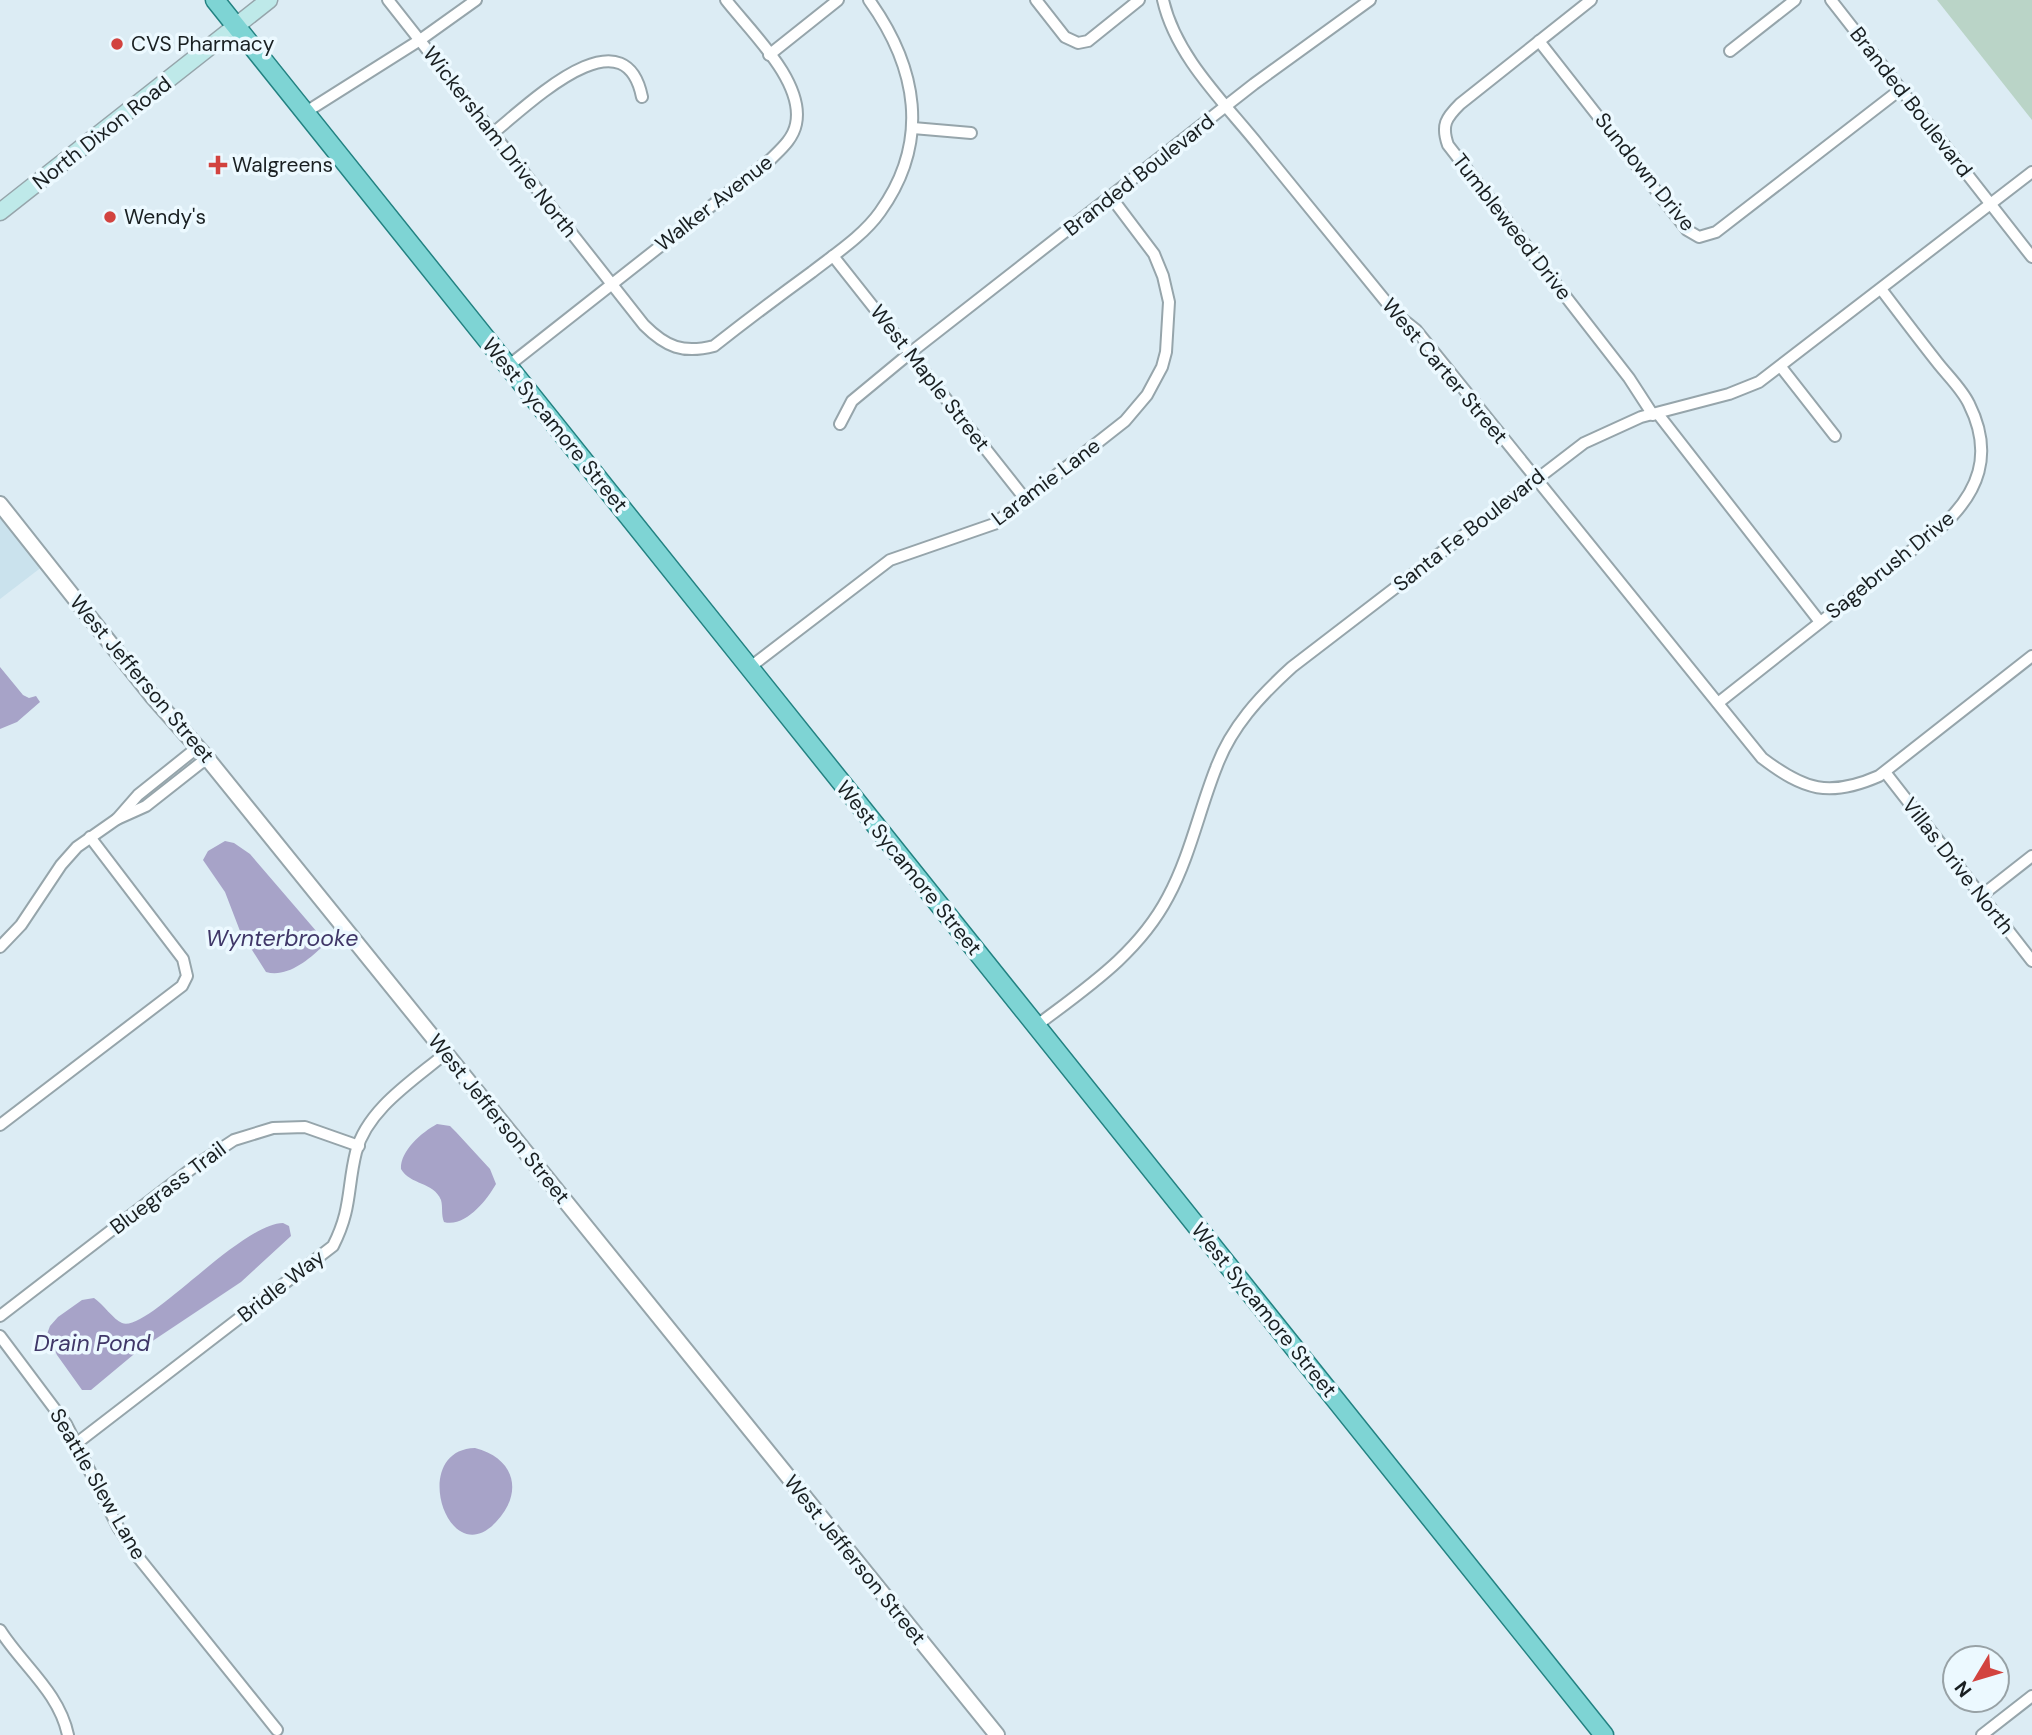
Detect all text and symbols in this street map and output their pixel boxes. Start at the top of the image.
street label: Branded Boulevard [1843,21,1979,183]
place label: CVS Pharmacy [131,30,275,58]
marker: CVS Pharmacy [109,36,125,52]
street label: Wickersham Drive North [416,41,584,243]
street label: North Dixon Road [27,70,177,196]
street label: Branded Boulevard [1058,107,1220,243]
street label: Sundown Drive [1589,107,1702,237]
street label: Walker Avenue [649,148,779,258]
street label: Tumbleweed Drive [1446,148,1578,306]
place label: Walgreens [232,151,333,179]
marker: Walgreens [210,157,226,173]
place label: Wendy's [124,203,206,231]
marker: Wendy's [102,209,118,225]
street label: West Carter Street [1376,292,1514,450]
street label: West Maple Street [864,299,996,457]
street label: West Sycamore Street [476,332,634,518]
street label: Laramie Lane [986,432,1106,532]
street label: Santa Fe Boulevard [1387,462,1551,598]
street label: Sagebrush Drive [1820,504,1960,626]
street label: West Jefferson Street [63,589,221,769]
street label: West Sycamore Street [830,775,988,961]
street label: Villas Drive North [1896,792,2020,940]
water label: Wynterbrooke [206,923,358,953]
street label: West Jefferson Street [422,1028,576,1210]
street label: Bluegrass Trail [104,1135,232,1241]
street label: West Sycamore Street [1185,1217,1343,1403]
street label: Bridle Way [232,1243,330,1329]
water label: Drain Pond [34,1328,151,1358]
street label: Seattle Slew Lane [43,1403,153,1565]
street label: West Jefferson Street [778,1469,932,1651]
north arrow [1941,1644,2011,1714]
text: N [1949,1676,1977,1702]

